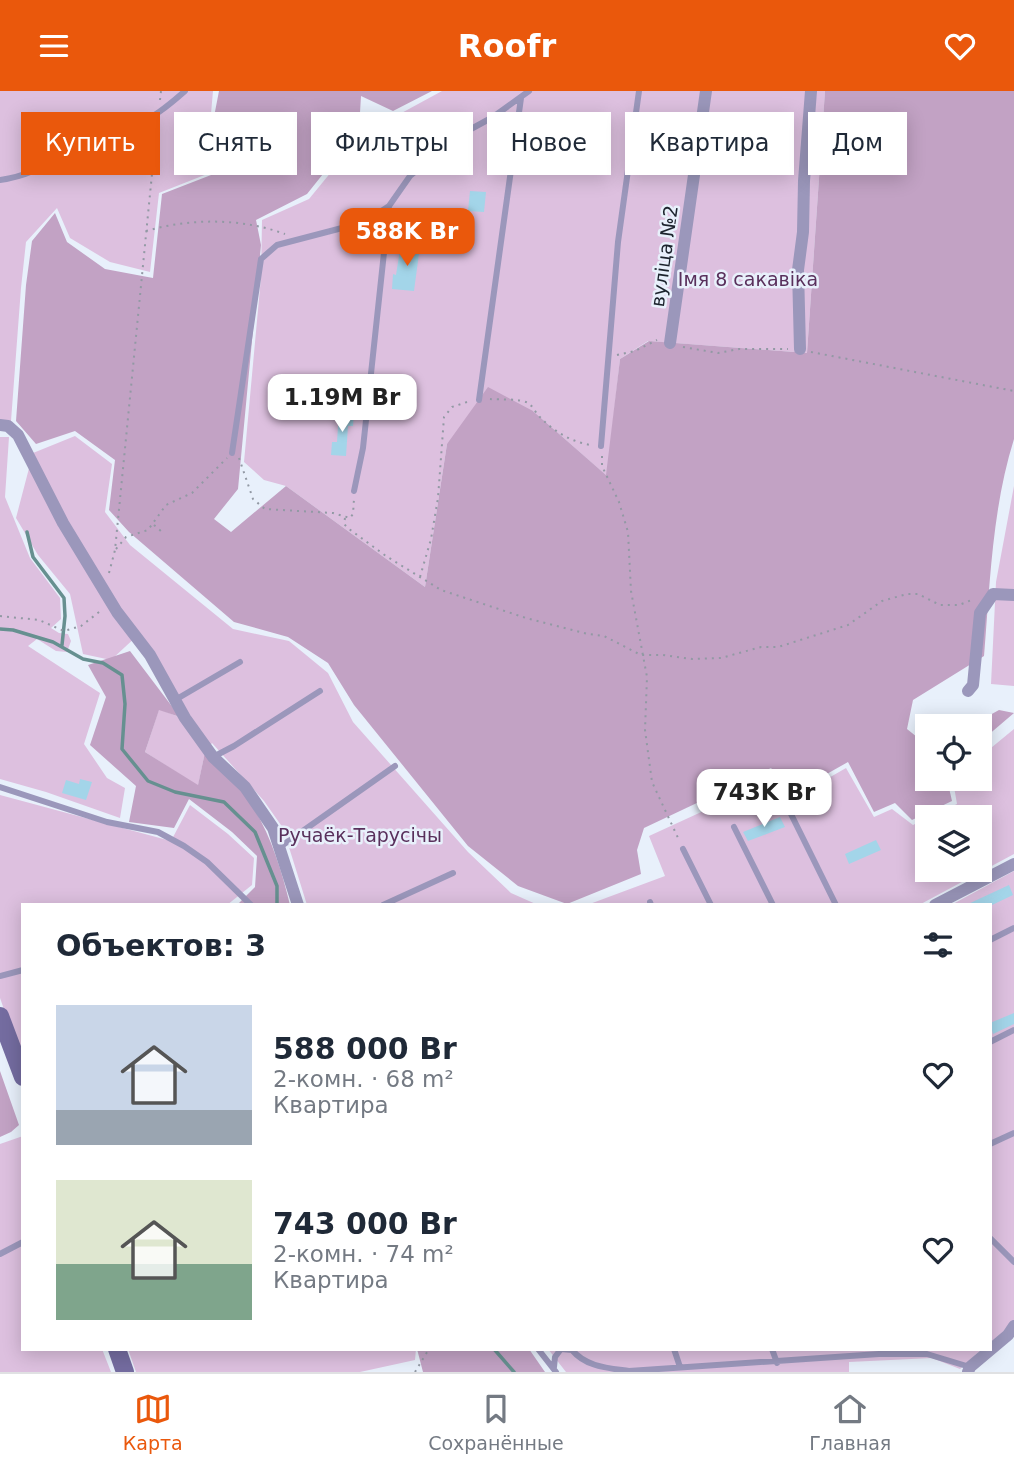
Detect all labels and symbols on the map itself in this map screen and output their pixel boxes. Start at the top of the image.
street label: вуліца №2 [646,204,682,308]
pin: 588K Br [342,209,472,268]
park label: Імя 8 сакавіка [678,268,818,290]
pin: 1.19M Br [270,375,414,434]
pin: 743K Br [699,769,829,829]
park label: Ручаёк-Тарусічы [278,824,442,846]

